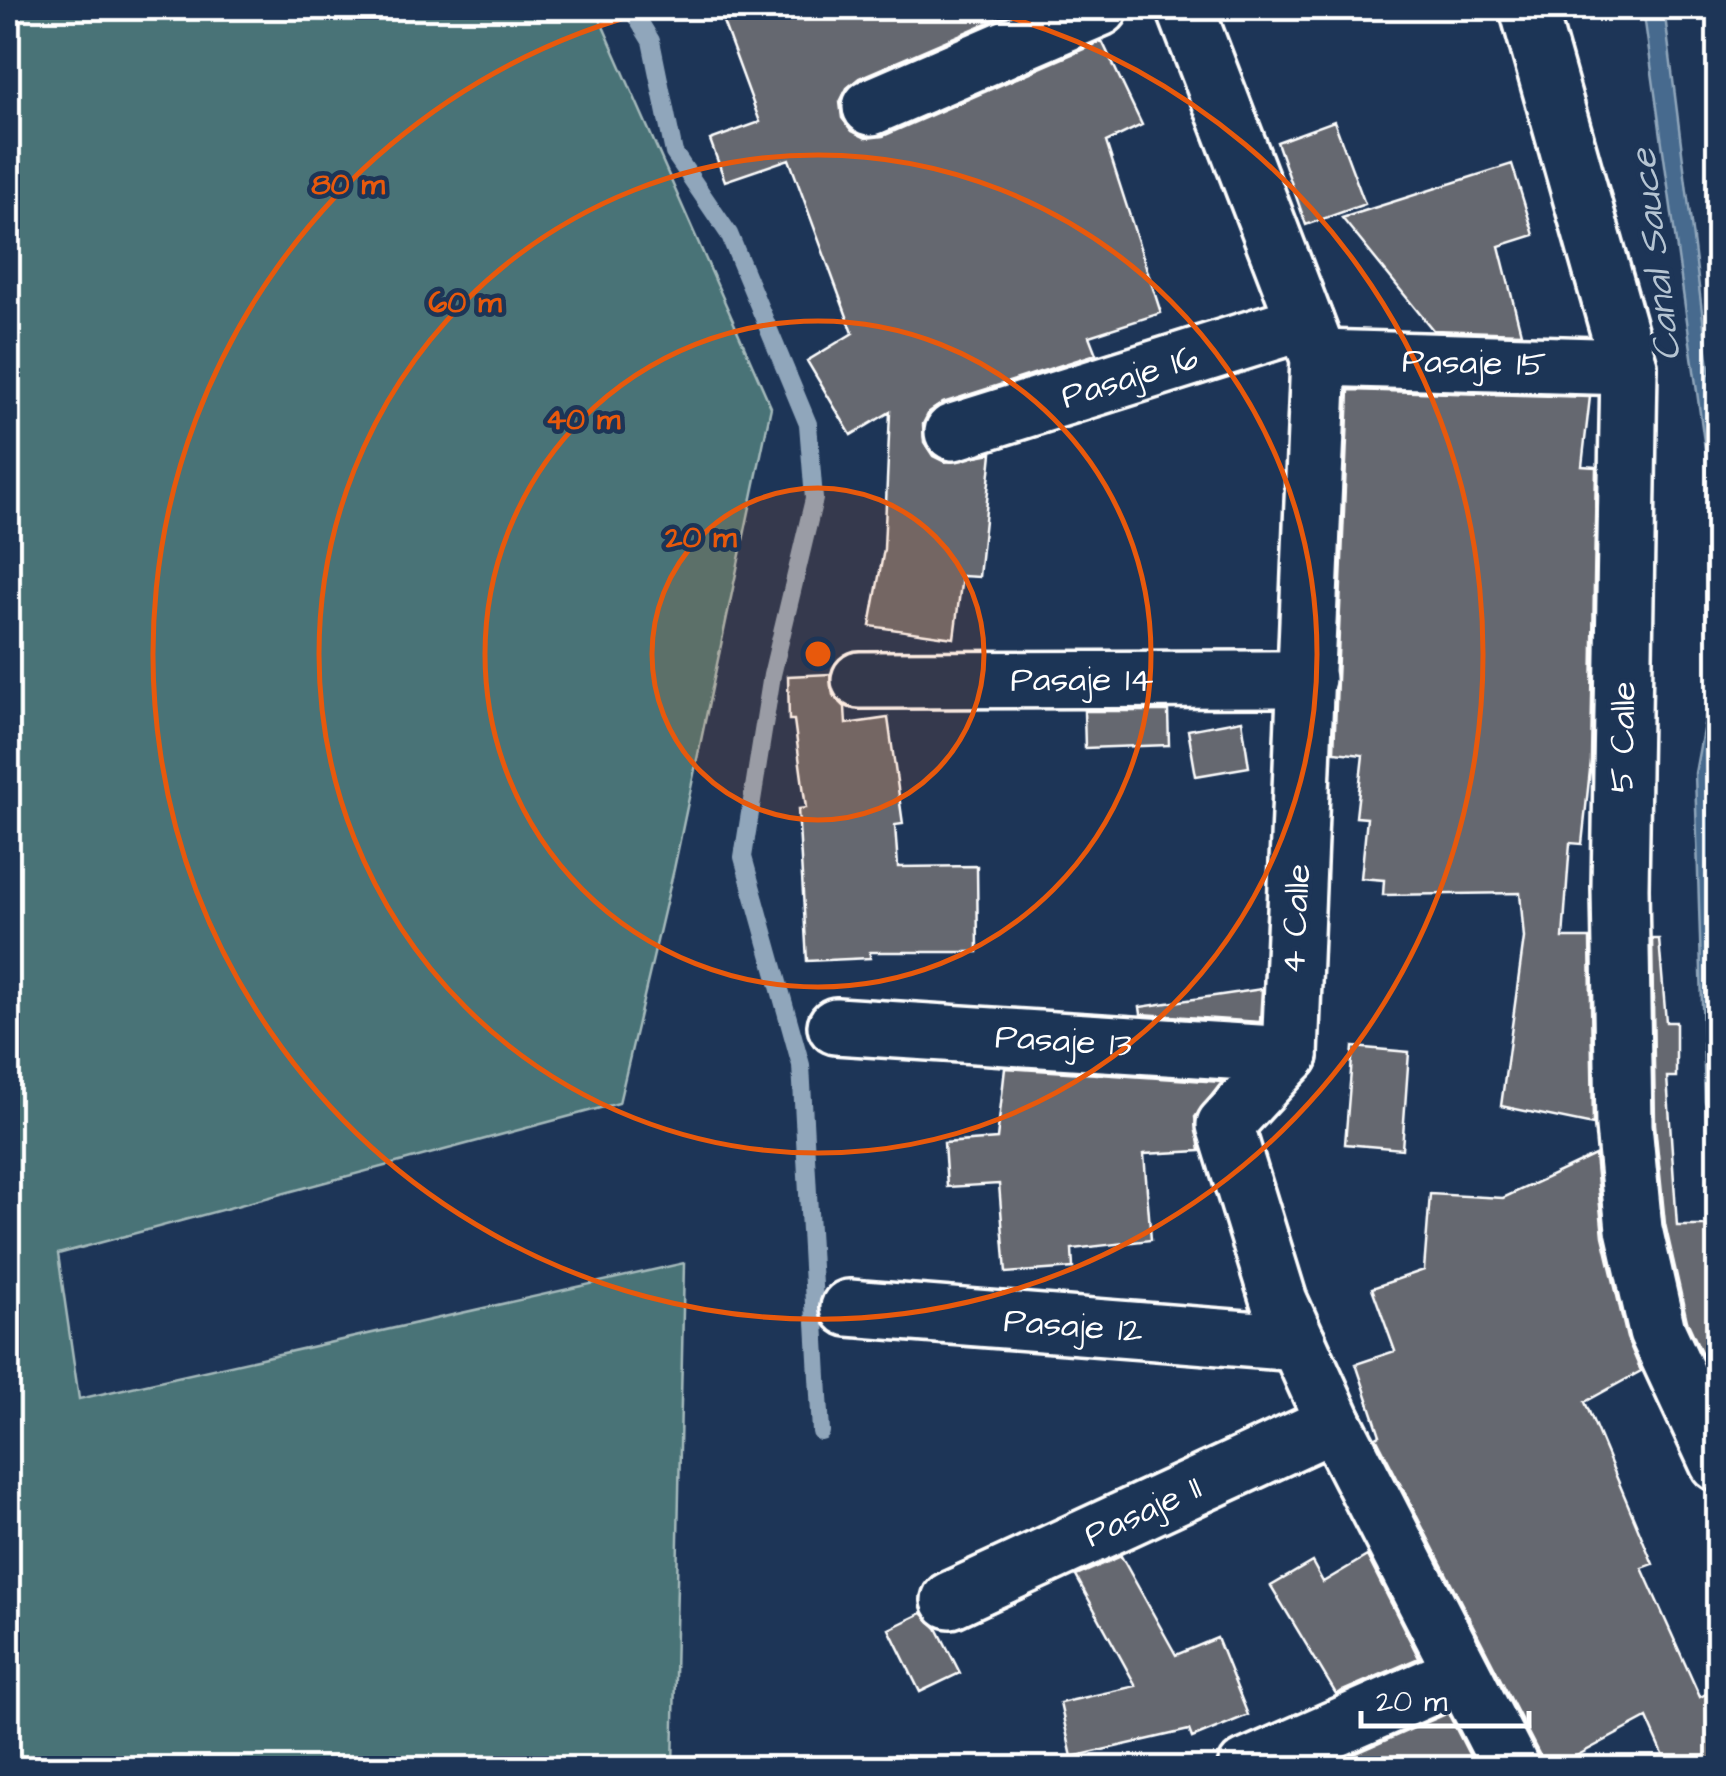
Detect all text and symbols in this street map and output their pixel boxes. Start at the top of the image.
water label: Canal Sauce [1617,143,1695,364]
text: 80 m [311,164,386,206]
text: 60 m [428,282,502,324]
street label: Pasaje 16 [1055,332,1204,421]
street label: Pasaje 15 [1401,336,1547,389]
text: 40 m [546,399,621,441]
text: 20 m [664,517,737,559]
centre of rings [800,636,836,672]
street label: Pasaje 14 [1010,655,1154,704]
street label: 5 Calle [1598,681,1648,793]
street label: 4 Calle [1269,863,1323,975]
street label: Pasaje 13 [994,1012,1133,1069]
street label: Pasaje 12 [1002,1296,1145,1355]
street label: Pasaje 11 [1076,1463,1209,1559]
scale bar [1361,1666,1528,1728]
text: 20 m [1376,1681,1448,1723]

